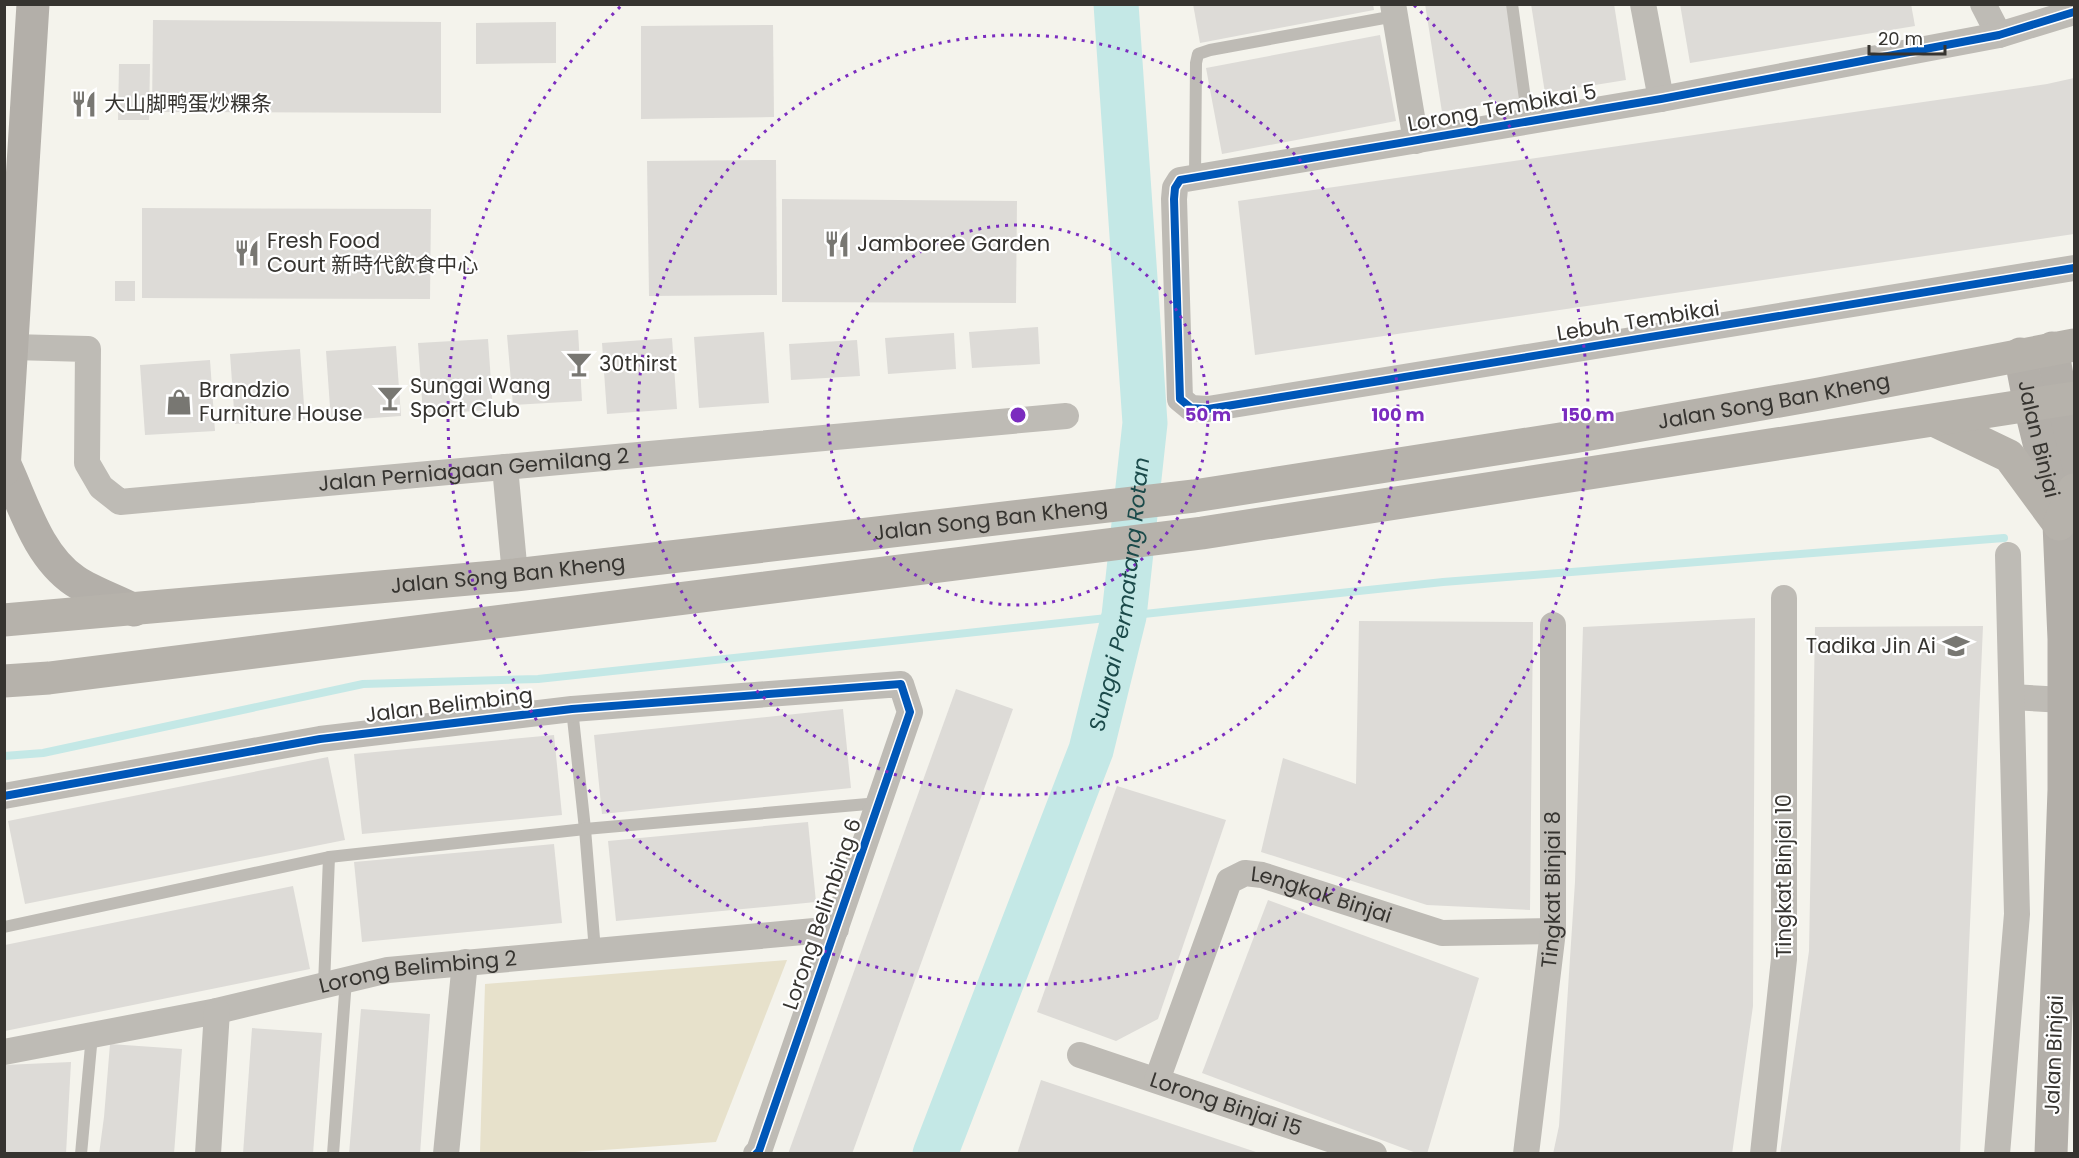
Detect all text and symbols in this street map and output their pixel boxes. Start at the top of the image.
scale bar [1869,18,1946,56]
text: 20 m [1878,26,1923,51]
street label: Lorong Tembikai 5 [1405,77,1599,138]
restaurant icon: 大山脚鸭蛋炒粿条 [69,89,99,119]
place label: 大山脚鸭蛋炒粿条 [104,89,272,118]
place label: Fresh Food Court 新時代飲食中心 [267,226,478,279]
restaurant icon: Jamboree Garden [822,229,852,259]
place label: Jamboree Garden [857,229,1050,258]
restaurant icon: Fresh Food Court 新時代飲食中心 [232,238,262,268]
street label: Lebuh Tembikai [1555,293,1721,348]
bar icon: 30thirst [564,349,594,379]
place label: 30thirst [599,349,677,378]
street label: Jalan Song Ban Kheng [1655,366,1892,436]
place label: Sungai Wang Sport Club [410,371,551,424]
place label: Brandzio Furniture House [199,375,362,428]
street label: Jalan Binjai [2011,378,2067,501]
bar icon: Sungai Wang Sport Club [375,383,405,413]
shop icon: Brandzio Furniture House [164,387,194,417]
text: 50 m [1185,402,1231,427]
text: 100 m [1371,402,1425,427]
text: 150 m [1561,402,1615,427]
centre of rings [1008,405,1028,425]
street label: Jalan Perniagaan Gemilang 2 [317,441,630,498]
water label: Sungai Permatang Rotan [1081,456,1157,734]
street label: Jalan Song Ban Kheng [872,491,1109,547]
street label: Jalan Song Ban Kheng [389,547,627,600]
place label: Tadika Jin Ai [1806,631,1936,660]
school or university icon: Tadika Jin Ai [1941,631,1971,661]
street label: Jalan Belimbing [364,680,534,729]
street label: Tingkat Binjai 10 [1769,794,1798,958]
street label: Tingkat Binjai 8 [1534,811,1568,970]
street label: Lorong Belimbing 6 [775,814,868,1014]
street label: Lengkok Binjai [1250,859,1396,930]
street label: Lorong Belimbing 2 [316,943,518,1000]
street label: Jalan Binjai [2037,995,2070,1115]
street label: Lorong Binjai 15 [1146,1065,1306,1143]

